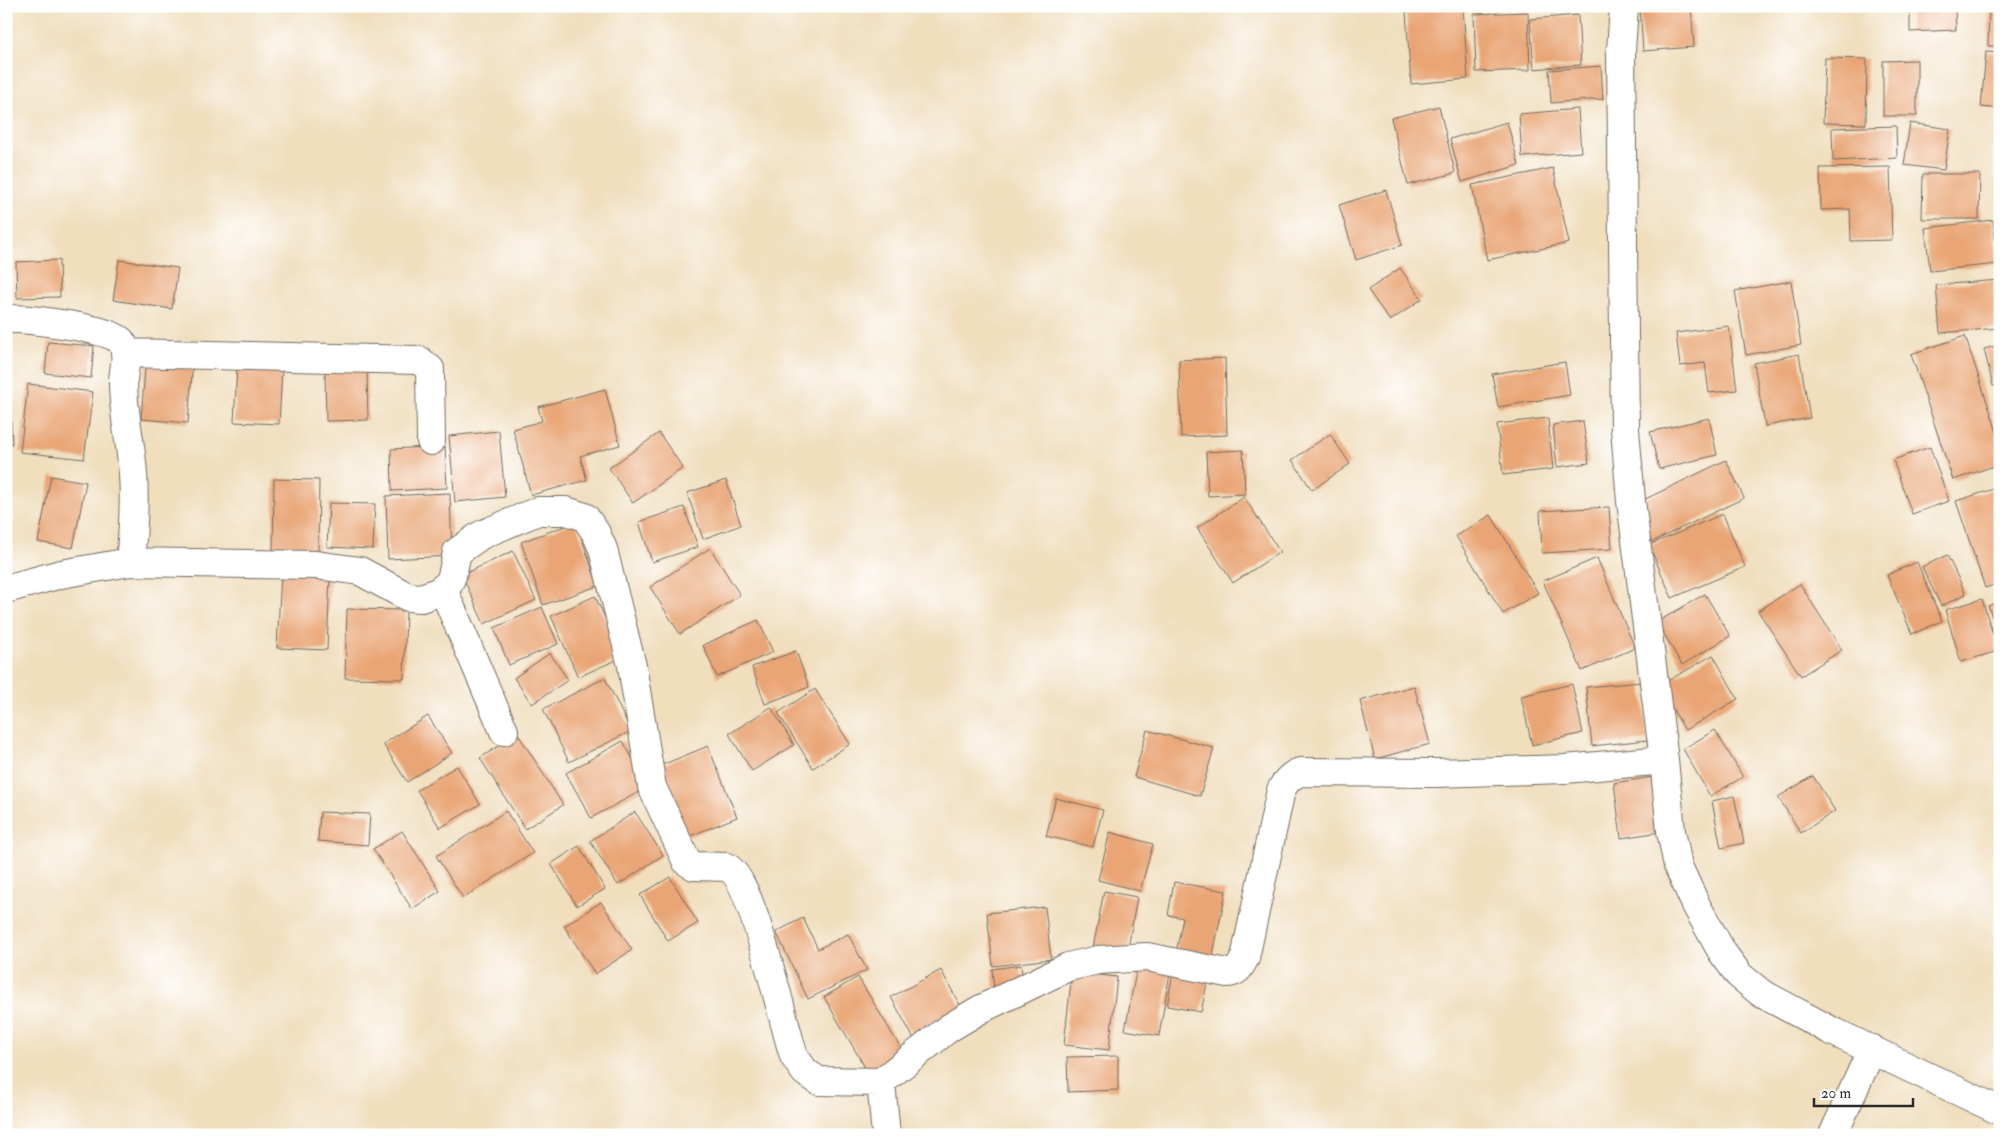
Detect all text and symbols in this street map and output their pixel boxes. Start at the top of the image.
scale bar [1814,1076,1912,1108]
text: 20 m [1821,1084,1851,1103]

